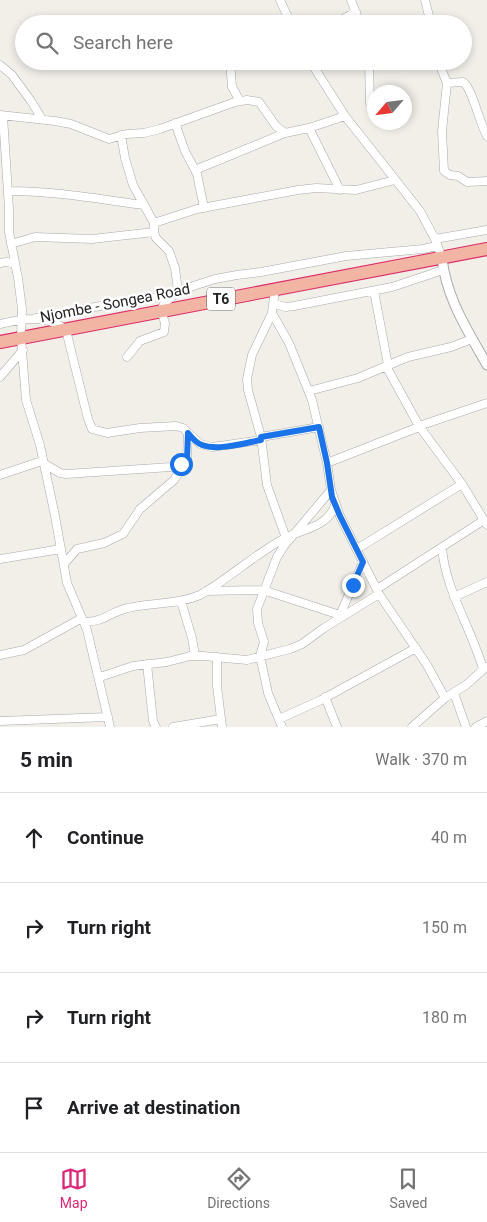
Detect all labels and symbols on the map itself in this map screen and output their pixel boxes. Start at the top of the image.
north arrow [367,85,412,130]
street label: Njombe - Songea Road [38,280,192,326]
road number: T6 [207,288,235,310]
route start [170,453,193,476]
route end [342,574,365,597]

